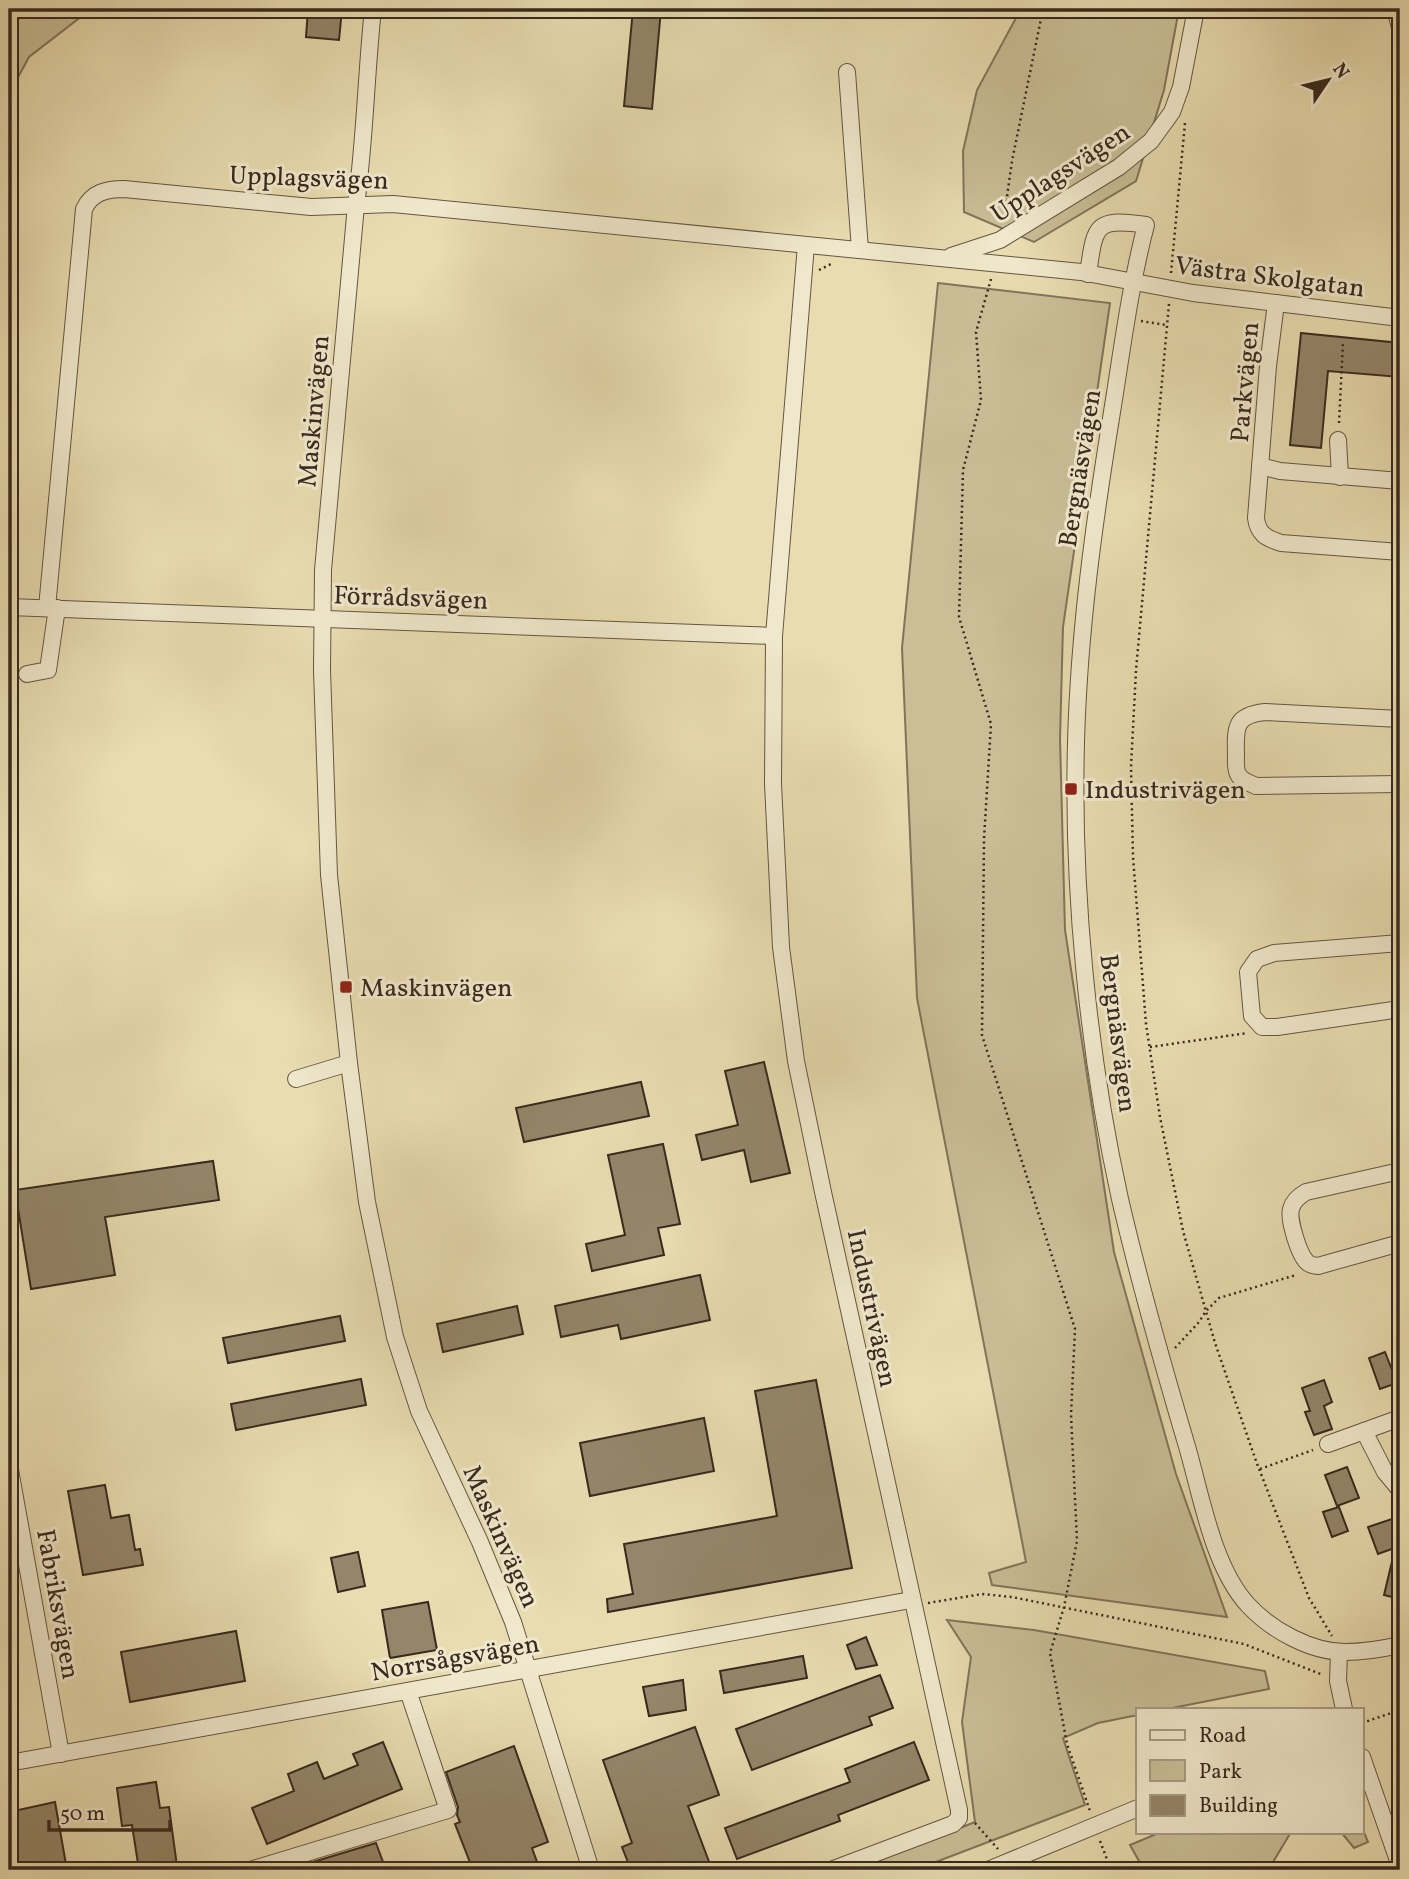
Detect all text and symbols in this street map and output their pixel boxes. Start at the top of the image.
north arrow [1294,46,1364,116]
text: N [1326,58,1355,85]
street label: Upplagsvägen [984,115,1138,232]
street label: Upplagsvägen [229,158,389,200]
street label: Västra Skolgatan [1173,248,1367,308]
street label: Parkvägen [1223,320,1269,444]
street label: Maskinvägen [290,334,340,489]
street label: Bergnäsvägen [1051,387,1111,550]
street label: Förrådsvägen [333,578,489,620]
place label: Industrivägen [1085,773,1246,809]
marker: Industrivägen [1063,781,1079,797]
street label: Bergnäsvägen [1089,952,1145,1115]
place label: Maskinvägen [360,971,513,1007]
marker: Maskinvägen [338,979,354,995]
street label: Industrivägen [837,1226,905,1391]
street label: Maskinvägen [453,1460,548,1614]
street label: Fabriksvägen [26,1526,88,1682]
street label: Norrsågsvägen [368,1626,543,1692]
legend [1136,1708,1364,1834]
text: Road [1199,1722,1246,1751]
text: Park [1199,1758,1242,1787]
scale bar [49,1788,170,1832]
text: Building [1199,1792,1278,1821]
text: 50 m [60,1800,105,1829]

